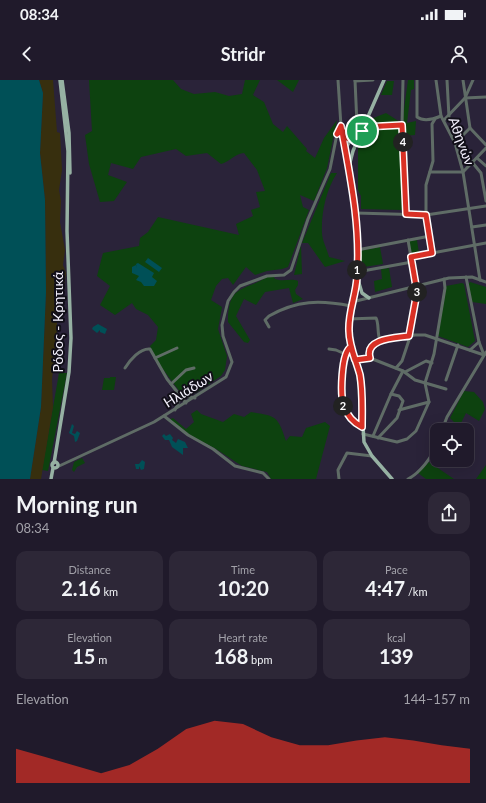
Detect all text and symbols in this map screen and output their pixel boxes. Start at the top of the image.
text: 08:34 [20,5,59,23]
icon: back [16,43,38,65]
text: Stridr [221,43,265,65]
icon: person [448,43,470,65]
pin [345,114,379,148]
street label: Αθηνών [445,114,479,168]
icon: arrive [351,120,373,142]
pin: 4 [393,132,413,152]
text: 4 [400,135,406,148]
pin: 1 [347,260,367,280]
text: 1 [354,263,360,276]
street label: Ρόδος - Κρητικά [49,271,66,372]
pin: 3 [407,282,427,302]
text: 3 [414,285,420,298]
street label: Ηλιάδων [160,367,216,411]
pin: 2 [333,396,353,416]
text: 2 [340,399,346,412]
map controls [430,423,474,467]
button: locate [430,423,474,467]
text: Morning run [16,491,138,518]
button: share [428,492,470,534]
text: 08:34 [16,520,49,536]
text: Distance [69,563,111,576]
text: Time [231,563,255,576]
text: Pace [385,563,408,576]
text: 2.16 [61,576,101,600]
text: 10:20 [217,576,269,600]
text: 4:47 [365,576,405,600]
text: km [101,585,118,598]
text: /km [405,585,428,598]
text: Elevation [67,631,112,644]
text: Heart rate [218,631,268,644]
text: kcal [387,631,406,644]
text: 15 [72,644,95,668]
text: 168 [213,644,248,668]
text: 139 [379,644,414,668]
text: m [95,653,107,666]
text: bpm [248,653,273,666]
text: Elevation [16,691,69,707]
text: 144–157 m [403,691,470,707]

